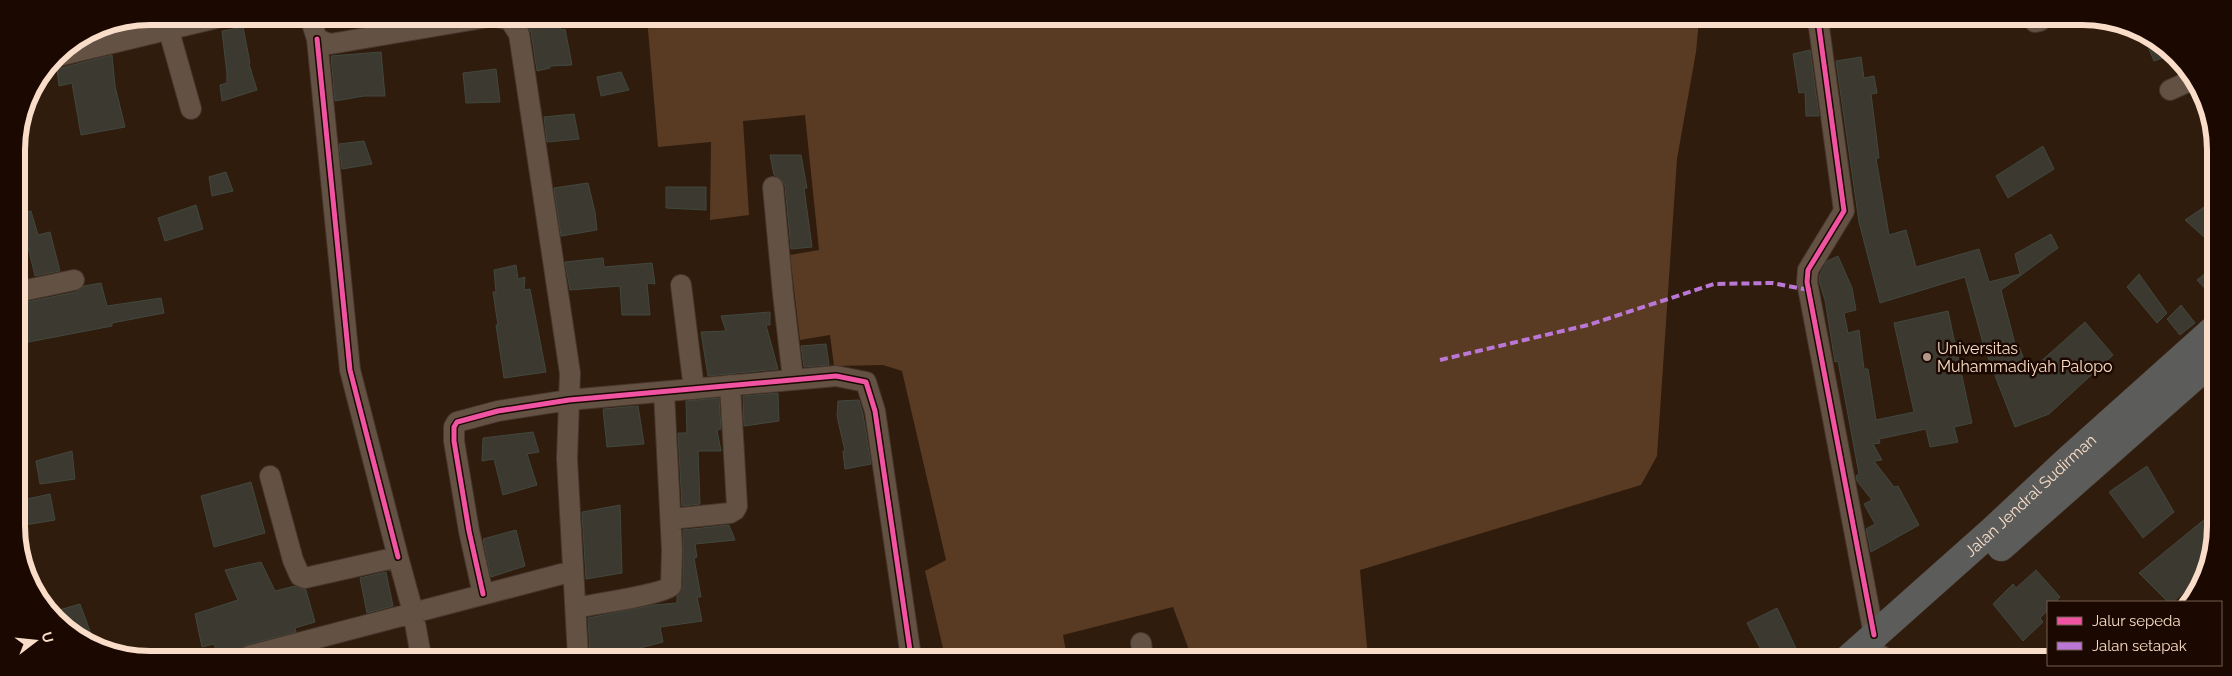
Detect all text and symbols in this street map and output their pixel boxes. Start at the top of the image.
place label: Universitas Muhammadiyah Palopo [1937,339,2113,376]
marker: Universitas Muhammadiyah Palopo [1921,351,1933,363]
street label: Jalan Jendral Sudirman [1961,430,2100,561]
legend [2047,601,2222,666]
text: Jalur sepeda [2092,612,2181,630]
north arrow [10,616,60,666]
text: U [38,630,57,645]
text: Jalan setapak [2092,637,2187,655]

